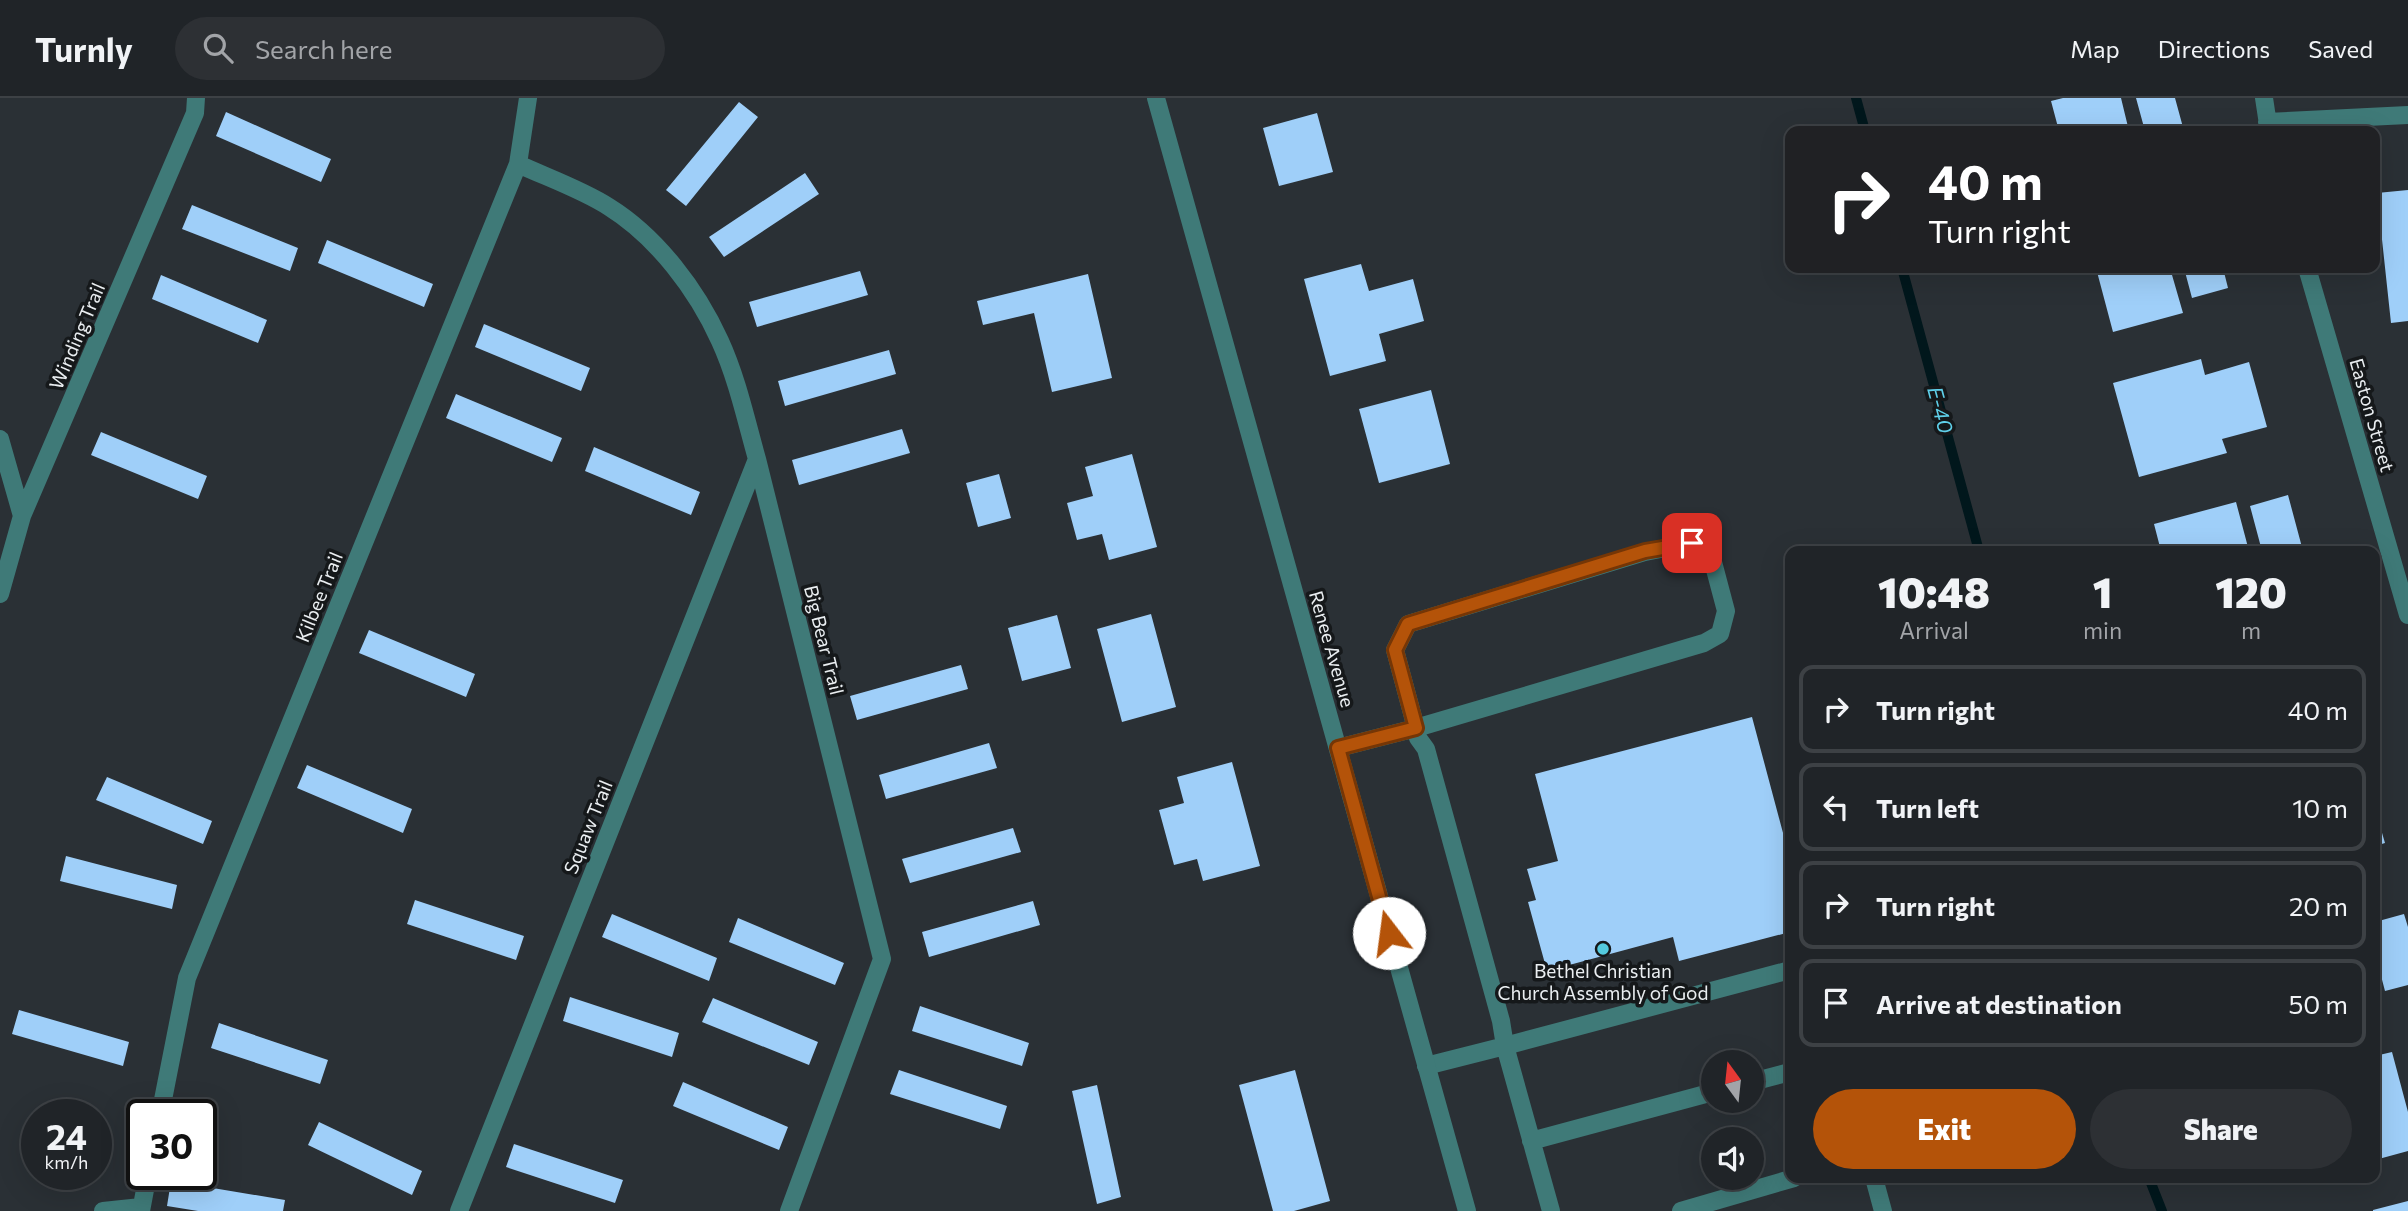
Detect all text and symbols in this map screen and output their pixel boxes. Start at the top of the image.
search box [175,17,665,80]
text: Turnly [35,28,133,69]
icon: search [199,29,237,67]
text: Search here [255,33,392,64]
text: Map [2070,34,2120,63]
text: Directions [2158,34,2270,63]
text: Saved [2308,34,2373,63]
text: 40 m [1928,150,2043,210]
icon: right [1813,154,1904,245]
text: Turn right [1928,210,2071,250]
street label: Winding Trail [44,279,109,393]
street label: Easton Street [2345,355,2400,474]
water label: E-40 [1923,383,1960,436]
pin [1662,513,1722,573]
icon: arrive [1673,524,1711,562]
street label: Kilbee Trail [290,548,347,645]
text: 10:48 [1878,565,1990,617]
text: 1 [2093,565,2112,617]
text: 120 [2215,565,2287,617]
street label: Big Bear Trail [800,583,849,697]
street label: Renee Avenue [1305,588,1360,710]
text: Arrival [1899,616,1969,644]
text: min [2083,616,2122,644]
text: m [2241,616,2261,644]
icon: right [1817,690,1855,728]
text: Turn right [1876,694,1995,725]
text: 40 m [2288,694,2348,725]
street label: Squaw Trail [558,777,617,877]
icon: left [1817,788,1855,826]
text: Turn left [1876,792,1979,823]
text: 10 m [2292,792,2348,823]
icon: right [1817,886,1855,924]
text: Turn right [1876,890,1995,921]
text: 20 m [2289,890,2348,921]
position arrow [1352,896,1426,970]
marker: Bethel Christian Church Assembly of God [1595,941,1611,957]
place label: Bethel Christian Church Assembly of God [1498,959,1708,1004]
icon: arrive [1817,984,1855,1022]
text: Arrive at destination [1876,988,2122,1019]
text: 50 m [2288,988,2348,1019]
north arrow [1701,1050,1764,1113]
map controls [1701,1050,1764,1190]
button: Exit [1813,1089,2076,1169]
button: Share [2090,1089,2352,1169]
speed limit sign: 30 [126,1099,217,1190]
text: 24 [46,1114,87,1157]
button: sound [1701,1127,1764,1190]
text: km/h [45,1151,88,1173]

